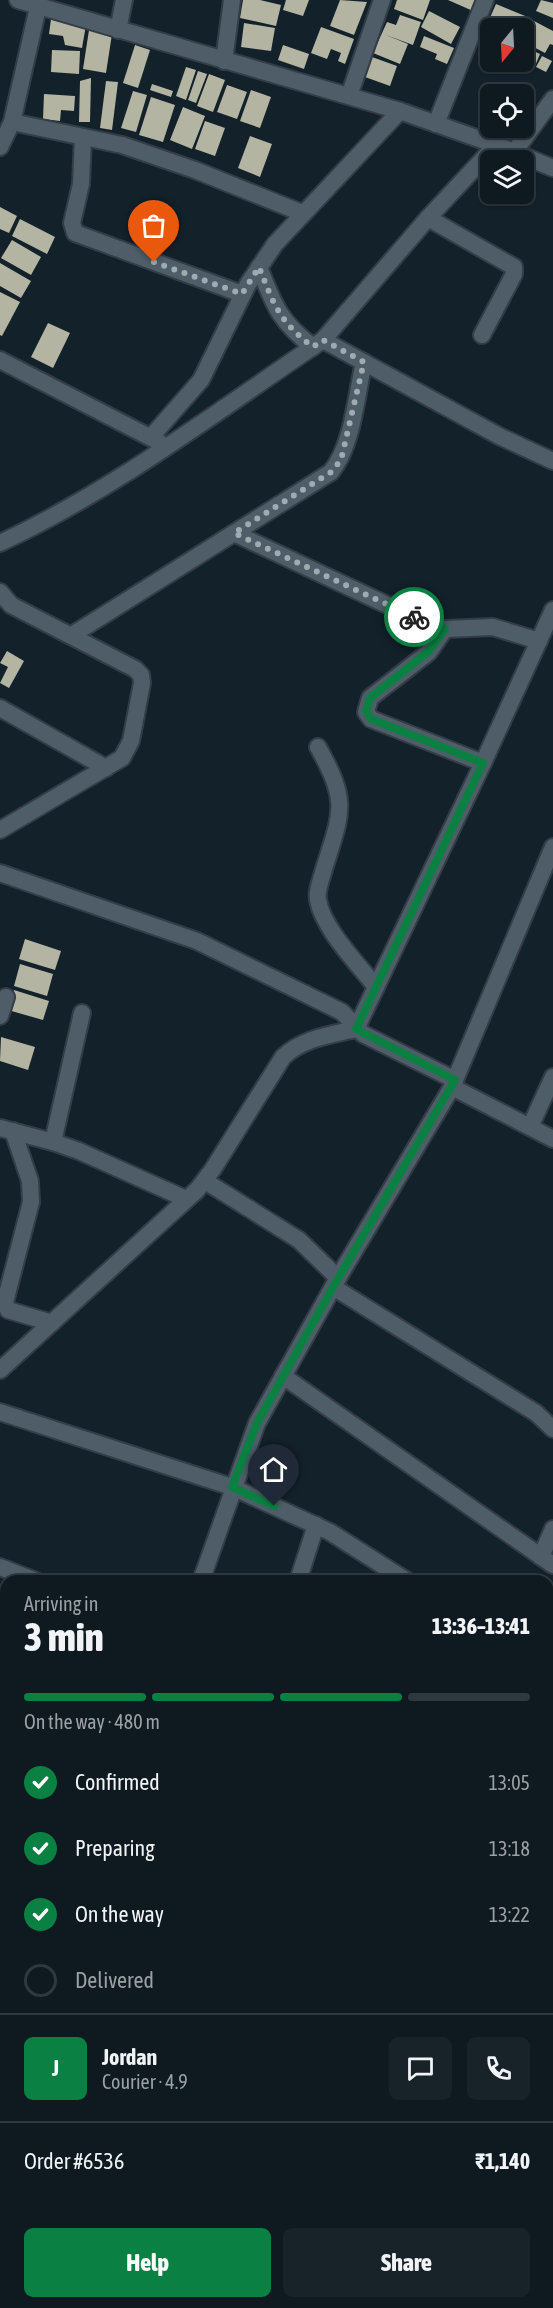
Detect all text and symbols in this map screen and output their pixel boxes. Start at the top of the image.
north arrow [480,18,534,72]
map controls [480,18,534,204]
button: locate [480,84,534,138]
button: layers [480,150,534,204]
pin [128,200,179,262]
icon: bag [137,209,170,242]
courier [384,587,444,647]
icon: bike [398,601,431,634]
pin [248,1444,299,1506]
icon: home [257,1453,290,1486]
text: Arriving in [24,1592,98,1615]
text: 13:36–13:41 [432,1613,530,1639]
text: 3 min [24,1615,104,1659]
text: On the way · 480 m [24,1710,160,1733]
icon: check [24,1766,57,1799]
text: Confirmed [75,1769,160,1795]
text: 13:05 [488,1771,530,1794]
icon: check [24,1832,57,1865]
text: Preparing [75,1835,155,1861]
text: 13:18 [489,1837,530,1860]
icon: check [24,1898,57,1931]
text: On the way [75,1901,164,1927]
text: 13:22 [489,1903,530,1926]
text: Delivered [75,1967,154,1993]
button: chat [389,2037,452,2100]
button: phone [467,2037,530,2100]
text: Jordan [102,2044,157,2070]
text: J [52,2055,59,2081]
text: Courier · 4.9 [102,2070,188,2093]
text: Order #6536 [24,2148,124,2174]
text: ₹1,140 [475,2148,530,2174]
button: Help [24,2228,271,2297]
button: Share [283,2228,530,2297]

